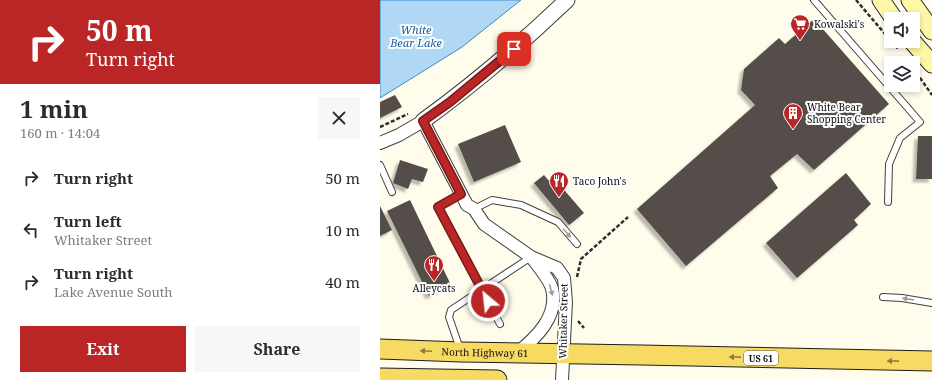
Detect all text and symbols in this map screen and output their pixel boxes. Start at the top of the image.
text: 50 m [86,11,153,49]
map controls [884,12,920,92]
button: sound [884,12,920,48]
supermarket icon: Kowalski's [789,13,811,41]
icon: right [20,16,72,68]
place label: Kowalski's [814,17,865,31]
water label: White Bear Lake [389,22,442,50]
pin [497,32,531,66]
icon: arrive [503,38,525,60]
text: Turn right [86,47,175,71]
button: layers [884,56,920,92]
text: 1 min [20,92,88,125]
button: close [318,97,360,139]
place label: White Bear Shopping Center [807,100,886,126]
building icon: White Bear Shopping Center [782,102,804,130]
text: 160 m · 14:04 [20,124,100,142]
icon: right [20,167,42,189]
text: Turn right [54,168,133,188]
text: 50 m [325,168,360,188]
restaurant icon: Taco John's [548,170,570,198]
place label: Taco John's [573,174,627,188]
text: Turn left [54,211,122,231]
icon: left [20,219,42,241]
text: 10 m [325,220,360,240]
one-way arrow [563,228,572,239]
text: Whitaker Street [54,231,152,249]
restaurant icon: Alleycats [423,254,445,282]
text: Turn right [54,263,133,283]
icon: right [20,271,42,293]
text: 40 m [325,272,360,292]
position arrow [467,280,509,322]
place label: Alleycats [413,281,456,295]
text: Lake Avenue South [54,283,173,301]
street label: Whitaker Street [555,283,571,359]
one-way arrow [548,284,554,296]
one-way arrow [902,296,914,302]
button: Exit [20,326,186,372]
button: Share [194,326,360,372]
street label: North Highway 61 [441,344,529,360]
one-way arrow [419,348,432,354]
road number: US 61 [744,351,778,365]
one-way arrow [728,354,741,360]
one-way arrow [887,357,899,364]

